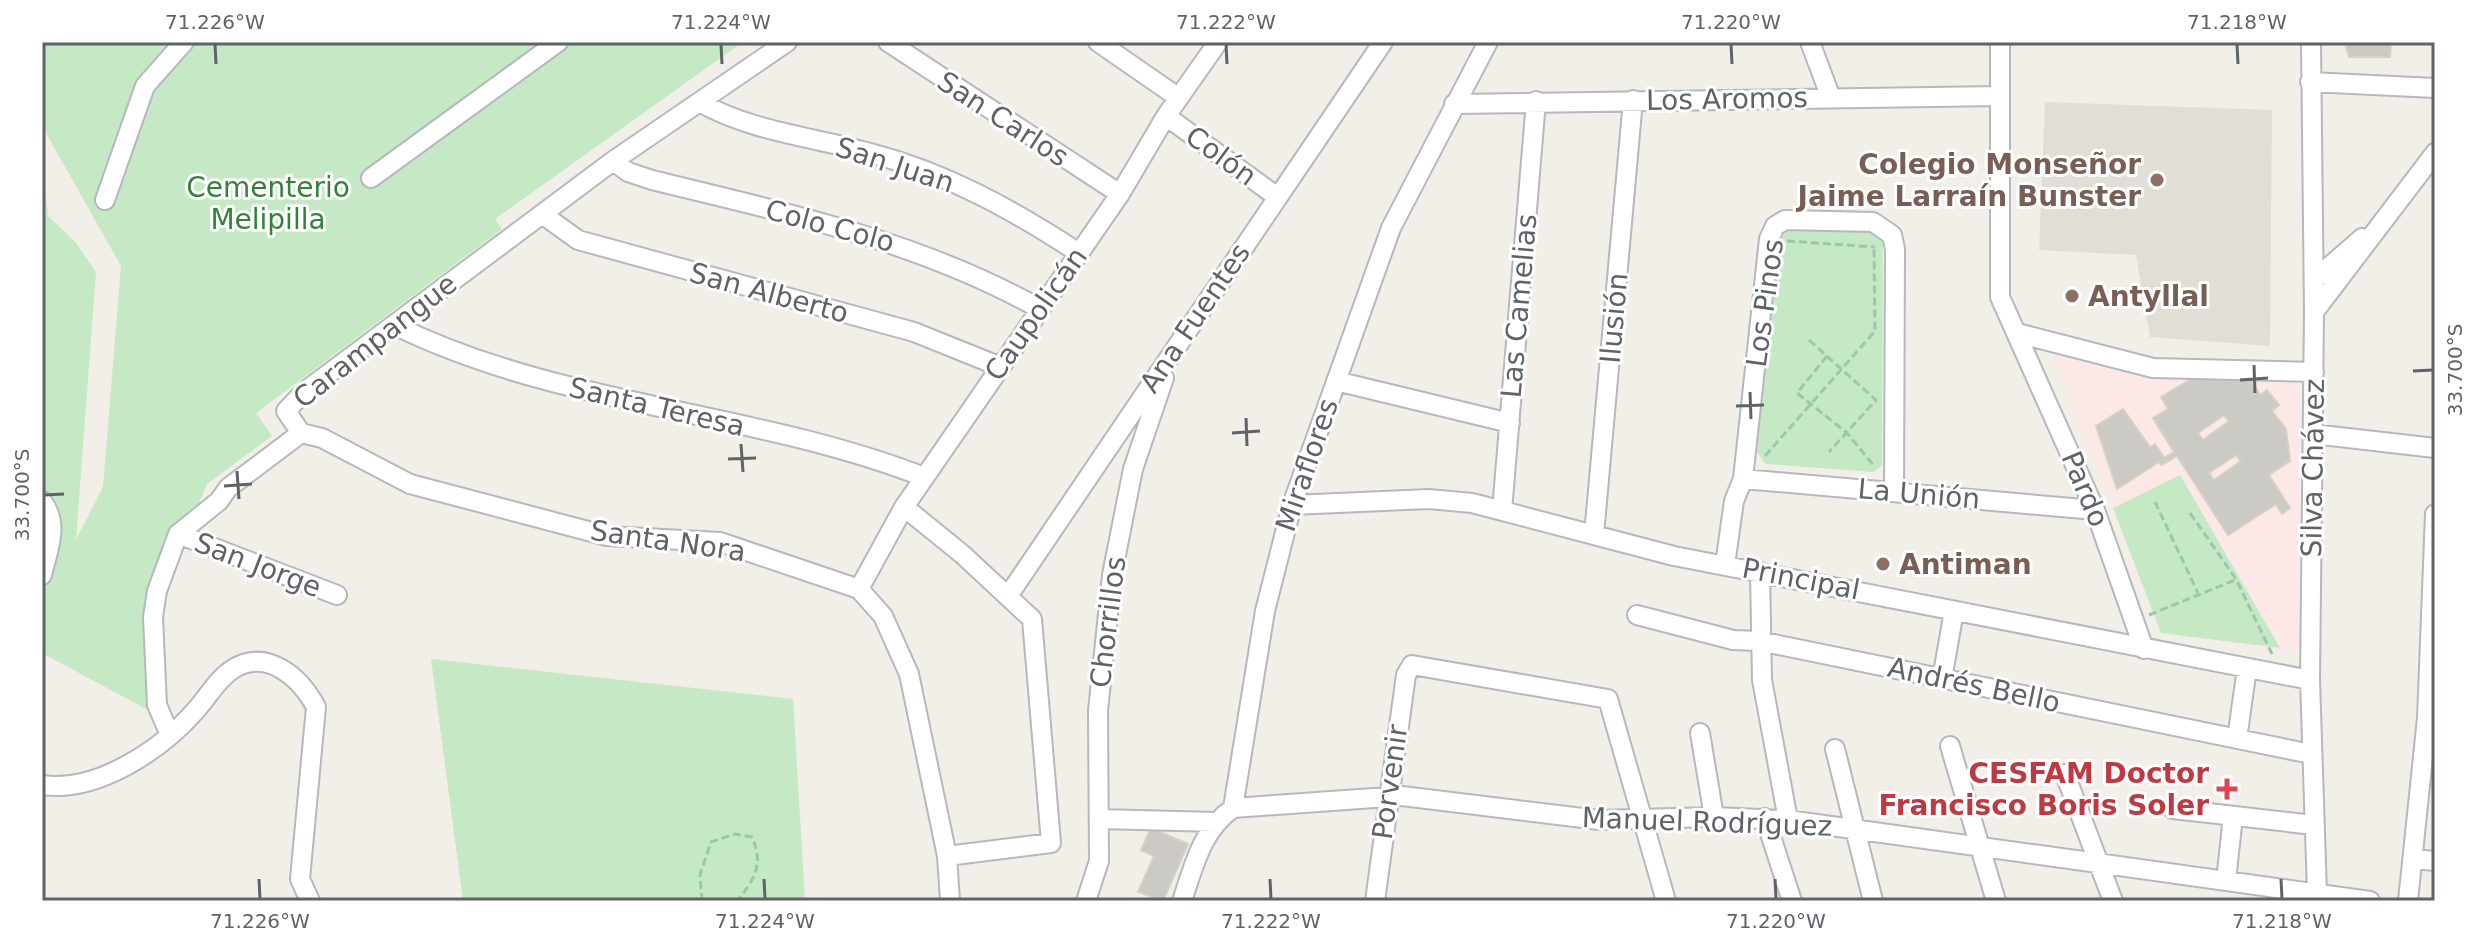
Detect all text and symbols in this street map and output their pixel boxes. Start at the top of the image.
text: 71.226°W [165,10,265,34]
text: 71.224°W [671,10,771,34]
text: 71.222°W [1176,10,1276,34]
text: 71.220°W [1681,10,1781,34]
text: 71.218°W [2187,10,2287,34]
street label: San Carlos [931,65,1075,173]
street label: Los Aromos [1646,81,1808,117]
street label: Colón [1179,119,1263,193]
street label: San Juan [832,130,958,200]
place label: Colegio Monseñor Jaime Larraín Bunster [1796,148,2141,213]
park label: Cementerio Melipilla [186,171,350,236]
marker: Colegio Monseñor Jaime Larraín Bunster [2148,171,2166,189]
street label: Colo Colo [762,193,898,259]
street label: Las Camelias [1495,213,1543,399]
street label: Ana Fuentes [1133,237,1257,399]
street label: Los Pinos [1740,237,1790,369]
street label: Caupolicán [978,241,1094,387]
street label: San Alberto [686,256,852,330]
street label: Carampangue [287,267,463,415]
street label: Ilusión [1594,271,1634,365]
place label: Antyllal [2088,280,2209,313]
marker: Antyllal [2063,287,2081,305]
text: 33.700°S [2443,324,2467,416]
street label: Santa Teresa [566,371,748,443]
street label: Silva Chávez [2295,378,2331,558]
street label: Miraflores [1269,394,1345,536]
street label: Pardo [2054,446,2116,532]
text: 33.700°S [10,449,34,541]
street label: La Unión [1857,472,1981,516]
street label: Santa Nora [588,514,748,568]
street label: San Jorge [190,526,326,604]
place label: Antiman [1899,548,2032,581]
street label: Principal [1739,551,1863,607]
street label: Chorrillos [1084,554,1132,690]
marker: Antiman [1874,555,1892,573]
street label: Andrés Bello [1885,651,2063,719]
street label: Porvenir [1366,722,1414,841]
place label: CESFAM Doctor Francisco Boris Soler [1878,757,2209,822]
marker: CESFAM Doctor Francisco Boris Soler [2216,778,2238,800]
street label: Manuel Rodríguez [1581,801,1833,843]
text: 71.226°W [210,909,310,933]
text: 71.224°W [715,909,815,933]
text: 71.222°W [1221,909,1321,933]
text: 71.220°W [1726,909,1826,933]
text: 71.218°W [2232,909,2332,933]

